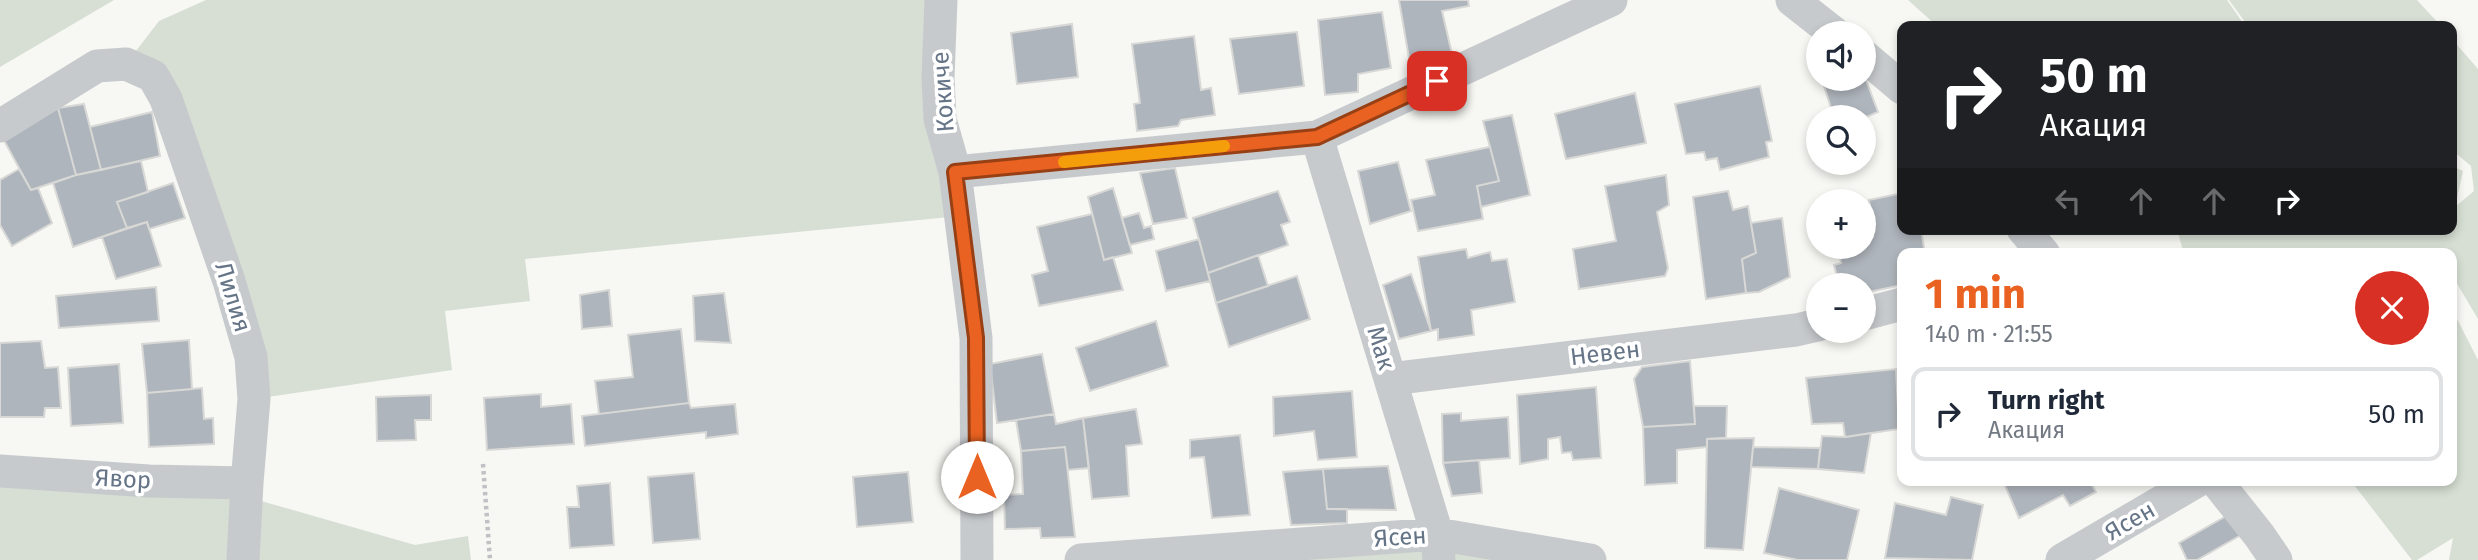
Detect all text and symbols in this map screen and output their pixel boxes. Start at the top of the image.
map controls [1806,21,1876,343]
button: sound [1806,21,1876,91]
text: 50 m [2040,46,2148,105]
icon: right [1925,49,2016,140]
street label: Кокиче [926,51,960,133]
pin [1407,51,1467,111]
icon: arrive [1418,62,1456,100]
button: search [1806,105,1876,175]
text: Акация [2040,106,2147,144]
icon: left [2049,182,2087,220]
icon: ahead [2122,182,2160,220]
icon: ahead [2195,182,2233,220]
icon: right [2268,182,2306,220]
button: + [1806,189,1876,259]
street label: Лилия [209,259,257,335]
text: 1 min [1925,269,2026,319]
button: close [2355,271,2429,345]
button: − [1806,273,1876,343]
text: 140 m · 21:55 [1925,320,2053,348]
street label: Мак [1361,323,1401,374]
street label: Невен [1568,335,1642,371]
text: Turn right [1988,385,2105,416]
icon: right [1929,395,1967,433]
text: 50 m [2368,399,2425,430]
text: Акация [1988,416,2065,444]
position arrow [940,440,1014,514]
street label: Явор [94,464,152,494]
street label: Ясен [2100,496,2160,546]
street label: Ясен [1373,521,1427,553]

